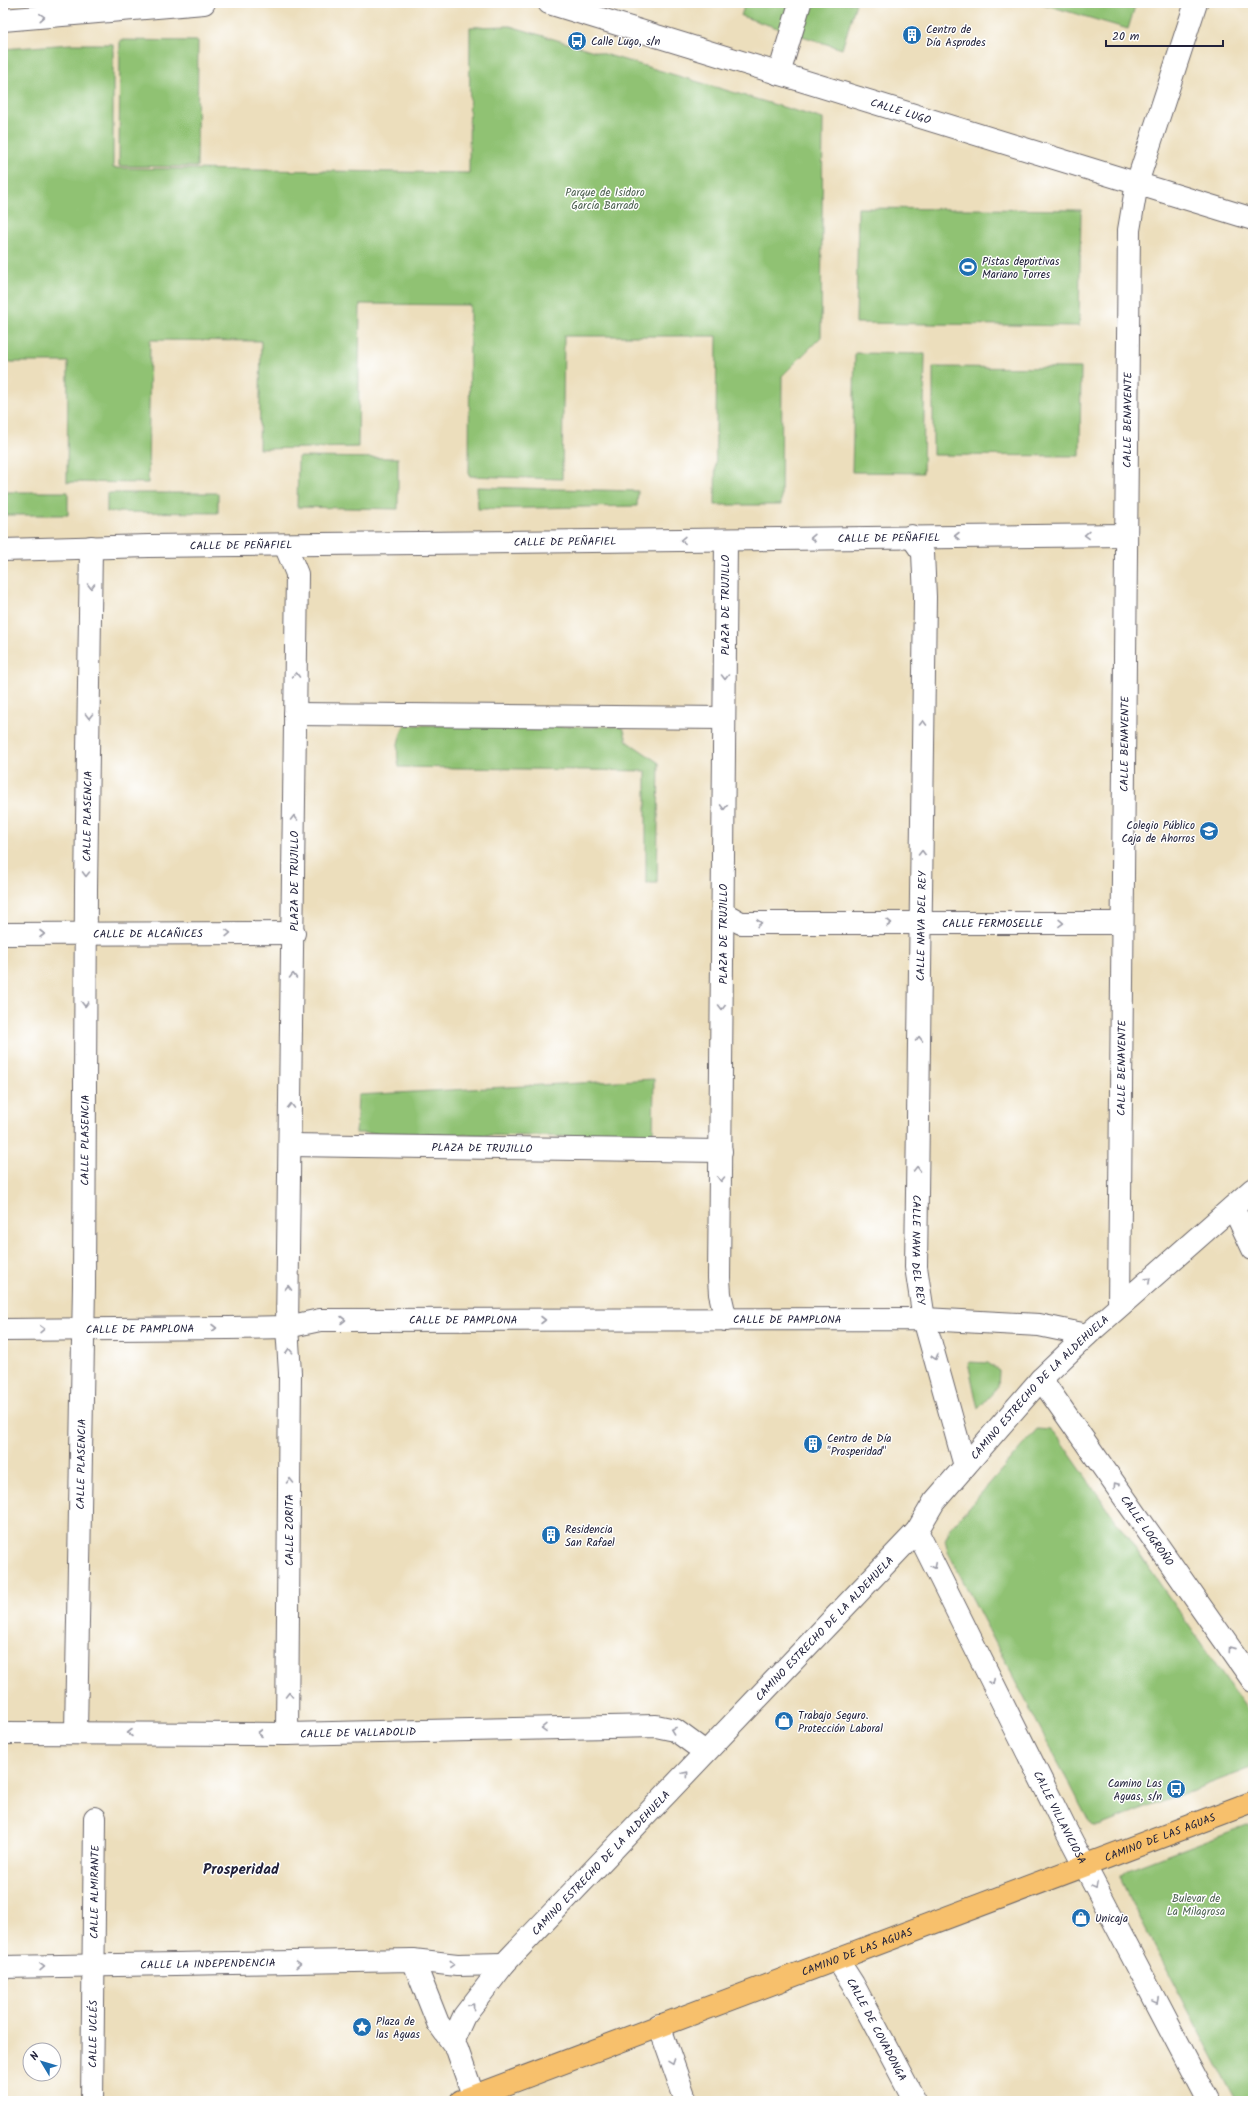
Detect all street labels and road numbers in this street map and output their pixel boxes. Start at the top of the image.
street label: CALLE LUGO [868,94,933,130]
street label: CALLE BENAVENTE [1119,371,1138,468]
street label: CALLE DE PEÑAFIEL [838,529,940,548]
street label: CALLE DE PEÑAFIEL [514,533,616,552]
street label: CALLE DE PEÑAFIEL [190,536,292,556]
street label: PLAZA DE TRUJILLO [717,554,735,655]
street label: CALLE BENAVENTE [1116,695,1135,792]
street label: CALLE PLASENCIA [78,770,98,862]
street label: PLAZA DE TRUJILLO [286,830,304,931]
street label: CALLE NAVA DEL REY [912,870,932,981]
street label: PLAZA DE TRUJILLO [715,883,733,984]
street label: CALLE FERMOSELLE [942,915,1043,933]
street label: CALLE DE ALCAÑICES [93,925,203,944]
street label: CALLE BENAVENTE [1113,1019,1132,1116]
street label: CALLE PLASENCIA [77,1094,95,1186]
street label: PLAZA DE TRUJILLO [431,1139,533,1158]
street label: CALLE NAVA DEL REY [906,1195,930,1307]
street label: CALLE DE PAMPLONA [733,1311,842,1329]
street label: CAMINO ESTRECHO DE LA ALDEHUELA [966,1311,1114,1464]
street label: CALLE DE PAMPLONA [409,1312,518,1330]
street label: CALLE DE PAMPLONA [86,1320,195,1339]
street label: CALLE PLASENCIA [72,1418,92,1510]
street label: CALLE LOGROÑO [1115,1492,1178,1570]
street label: CALLE ZORITA [281,1494,299,1566]
street label: CAMINO ESTRECHO DE LA ALDEHUELA [751,1552,899,1706]
street label: CALLE DE VALLADOLID [300,1723,416,1744]
street label: CALLE VILLAVICIOSA [1028,1768,1091,1868]
street label: CAMINO ESTRECHO DE LA ALDEHUELA [528,1787,675,1940]
street label: CAMINO DE LAS AGUAS [1102,1809,1219,1867]
street label: CALLE ALMIRANTE [86,1844,105,1939]
street label: CAMINO DE LAS AGUAS [799,1923,915,1982]
street label: CALLE LA INDEPENDENCIA [140,1954,276,1975]
street label: CALLE DE COVADONGA [841,1975,911,2085]
street label: CALLE UCLÉS [84,2000,103,2068]

